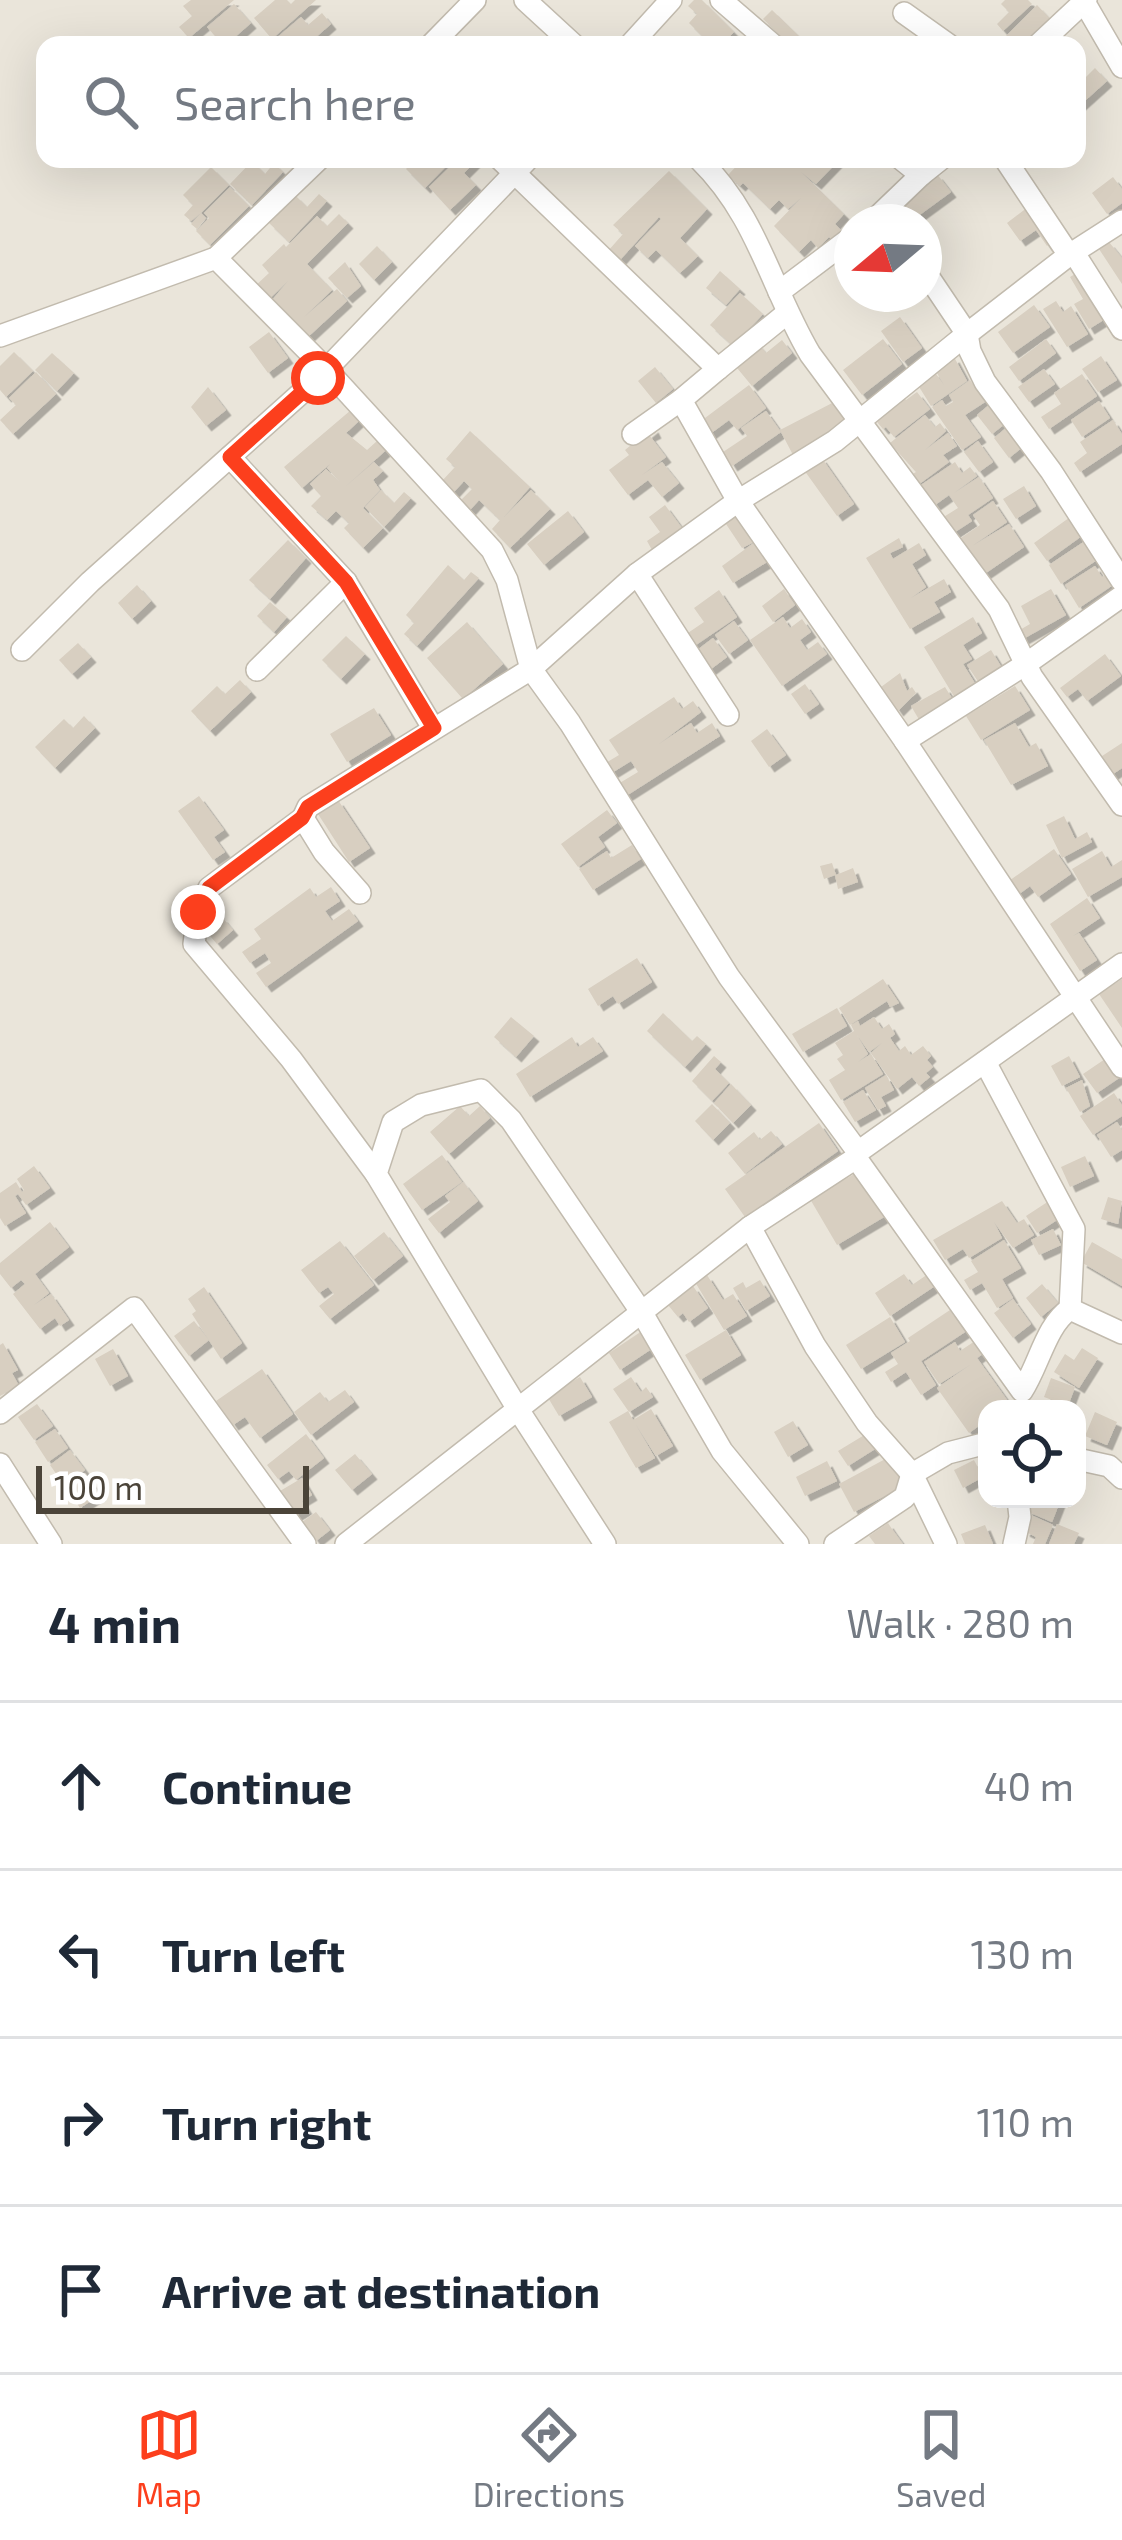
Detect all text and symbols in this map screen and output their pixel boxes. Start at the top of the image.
search box [36,36,1086,168]
icon: search [78,69,144,135]
text: Search here [174,75,416,129]
north arrow [834,204,942,312]
route start [291,351,345,405]
route end [171,885,225,939]
map controls [978,1400,1086,1508]
button: locate [978,1400,1086,1508]
scale bar [36,1460,309,1513]
text: 100 m [54,1467,143,1507]
text: 4 min [48,1592,181,1653]
text: Walk · 280 m [846,1599,1074,1646]
icon: ahead [48,1753,114,1819]
text: Continue [162,1759,352,1813]
text: 40 m [984,1762,1074,1809]
icon: left [48,1921,114,1987]
text: Turn left [162,1927,345,1981]
text: 130 m [970,1930,1074,1977]
icon: right [48,2089,114,2155]
text: Turn right [162,2095,371,2149]
text: 110 m [977,2098,1074,2145]
icon: arrive [48,2257,114,2323]
text: Arrive at destination [162,2263,600,2317]
tab: Map [136,2402,202,2514]
tab: Directions [473,2402,625,2514]
tab: Saved [896,2402,986,2514]

